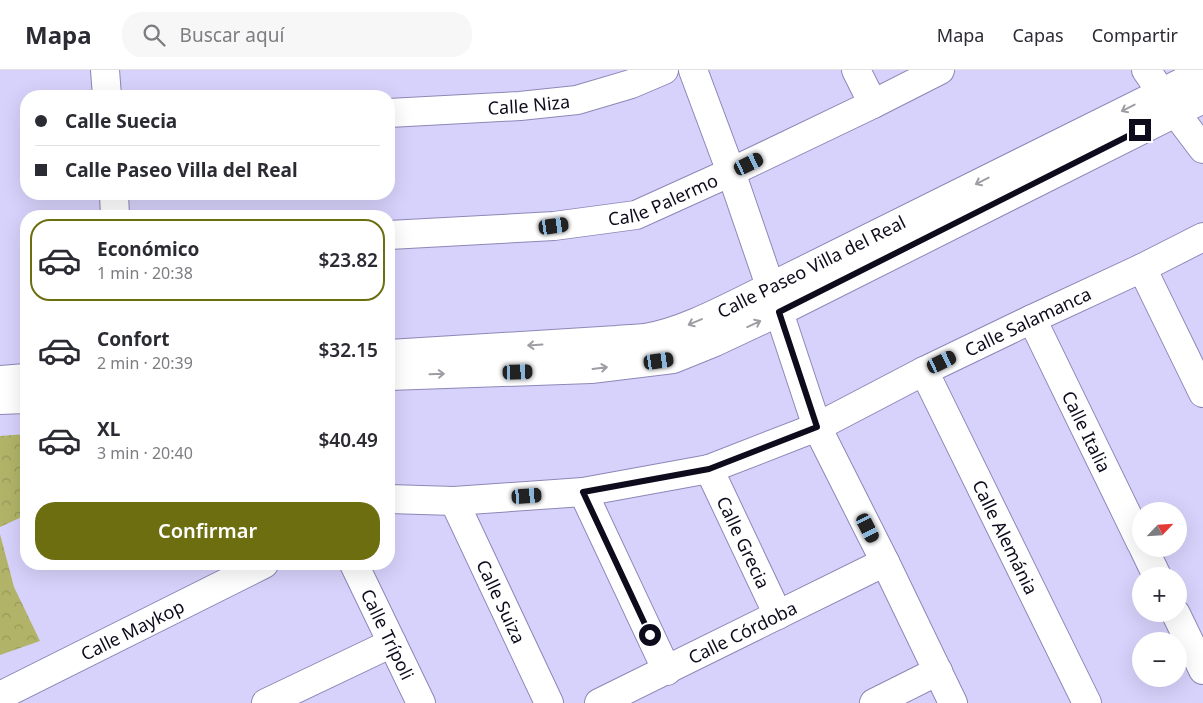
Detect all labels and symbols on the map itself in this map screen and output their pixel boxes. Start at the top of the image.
street label: Calle Niza [487,89,571,120]
one-way arrow [1120,103,1135,113]
route end [1129,119,1151,141]
car [732,151,765,177]
street label: Calle Palermo [606,168,721,231]
one-way arrow [975,177,990,186]
street label: Calle Paseo Villa del Real [713,210,909,323]
car [538,216,569,236]
street label: Calle Salamanca [961,281,1095,362]
one-way arrow [688,317,703,327]
one-way arrow [747,319,762,329]
one-way arrow [528,341,544,350]
car [925,349,958,375]
car [643,351,674,371]
one-way arrow [592,363,608,373]
car [502,364,533,380]
one-way arrow [429,370,445,379]
street label: Calle Italia [1057,387,1117,476]
street label: Calle Alemánia [967,476,1044,598]
car [511,487,542,505]
street label: Calle Grecia [712,492,776,592]
north arrow [1132,502,1188,558]
car [854,511,881,545]
street label: Calle Suiza [471,556,531,647]
street label: Calle Trípoli [356,585,420,684]
street label: Calle Maykop [77,594,188,666]
street label: Calle Córdoba [684,595,801,669]
route start [639,624,661,646]

